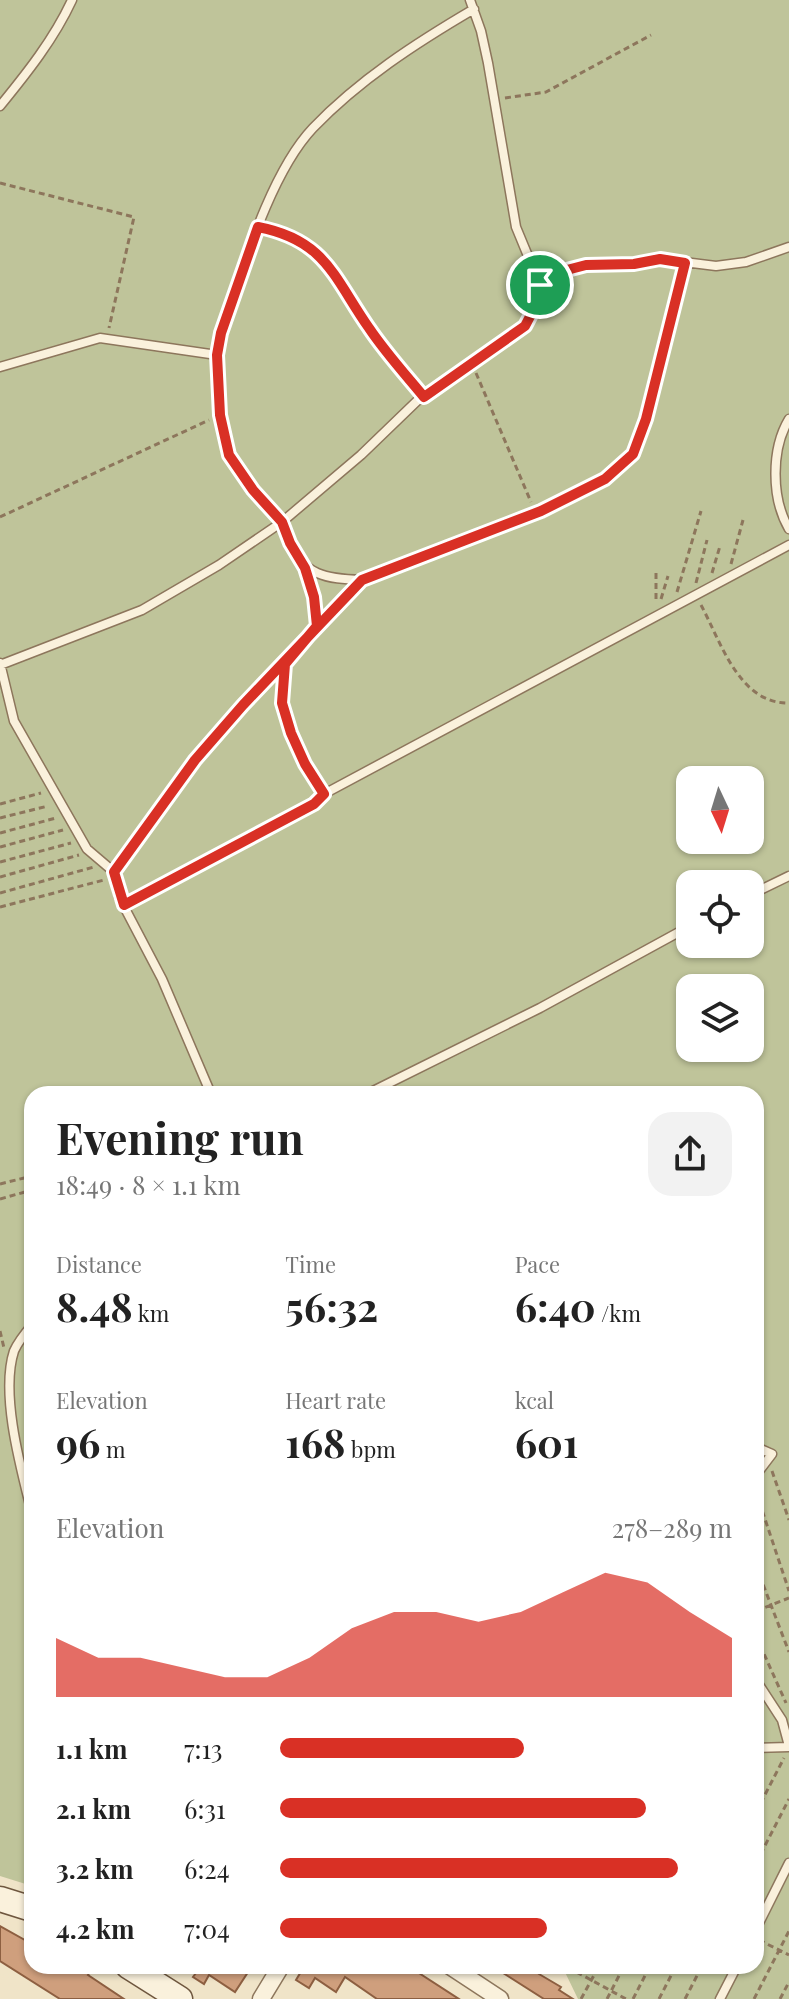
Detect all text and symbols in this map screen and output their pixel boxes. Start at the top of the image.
pin [506,251,574,319]
icon: arrive [518,263,562,307]
north arrow [676,766,764,854]
map controls [676,766,764,1062]
button: locate [676,870,764,958]
button: layers [676,974,764,1062]
text: Evening run [56,1107,304,1166]
button: share [648,1112,732,1196]
text: 18:49 · 8 × 1.1 km [56,1167,241,1202]
text: Distance [56,1249,142,1279]
text: Time [285,1249,336,1279]
text: Pace [515,1249,560,1279]
text: 8.48 [56,1279,133,1332]
text: 56:32 [285,1279,378,1332]
text: 6:40 [515,1279,596,1332]
text: km [133,1298,169,1328]
text: /km [596,1298,641,1328]
text: Elevation [56,1385,148,1415]
text: Heart rate [285,1385,386,1415]
text: kcal [515,1385,554,1415]
text: 96 [56,1415,101,1468]
text: 168 [285,1415,346,1468]
text: 601 [515,1415,578,1468]
text: m [101,1434,126,1464]
text: bpm [346,1434,396,1464]
text: Elevation [56,1510,164,1545]
text: 278–289 m [612,1510,732,1545]
text: 1.1 km [56,1731,127,1766]
text: 7:13 [184,1731,222,1766]
text: 2.1 km [56,1791,131,1826]
text: 6:31 [184,1791,226,1826]
text: 3.2 km [56,1851,134,1886]
text: 6:24 [184,1851,230,1886]
text: 4.2 km [56,1911,135,1946]
text: 7:04 [184,1911,230,1946]

